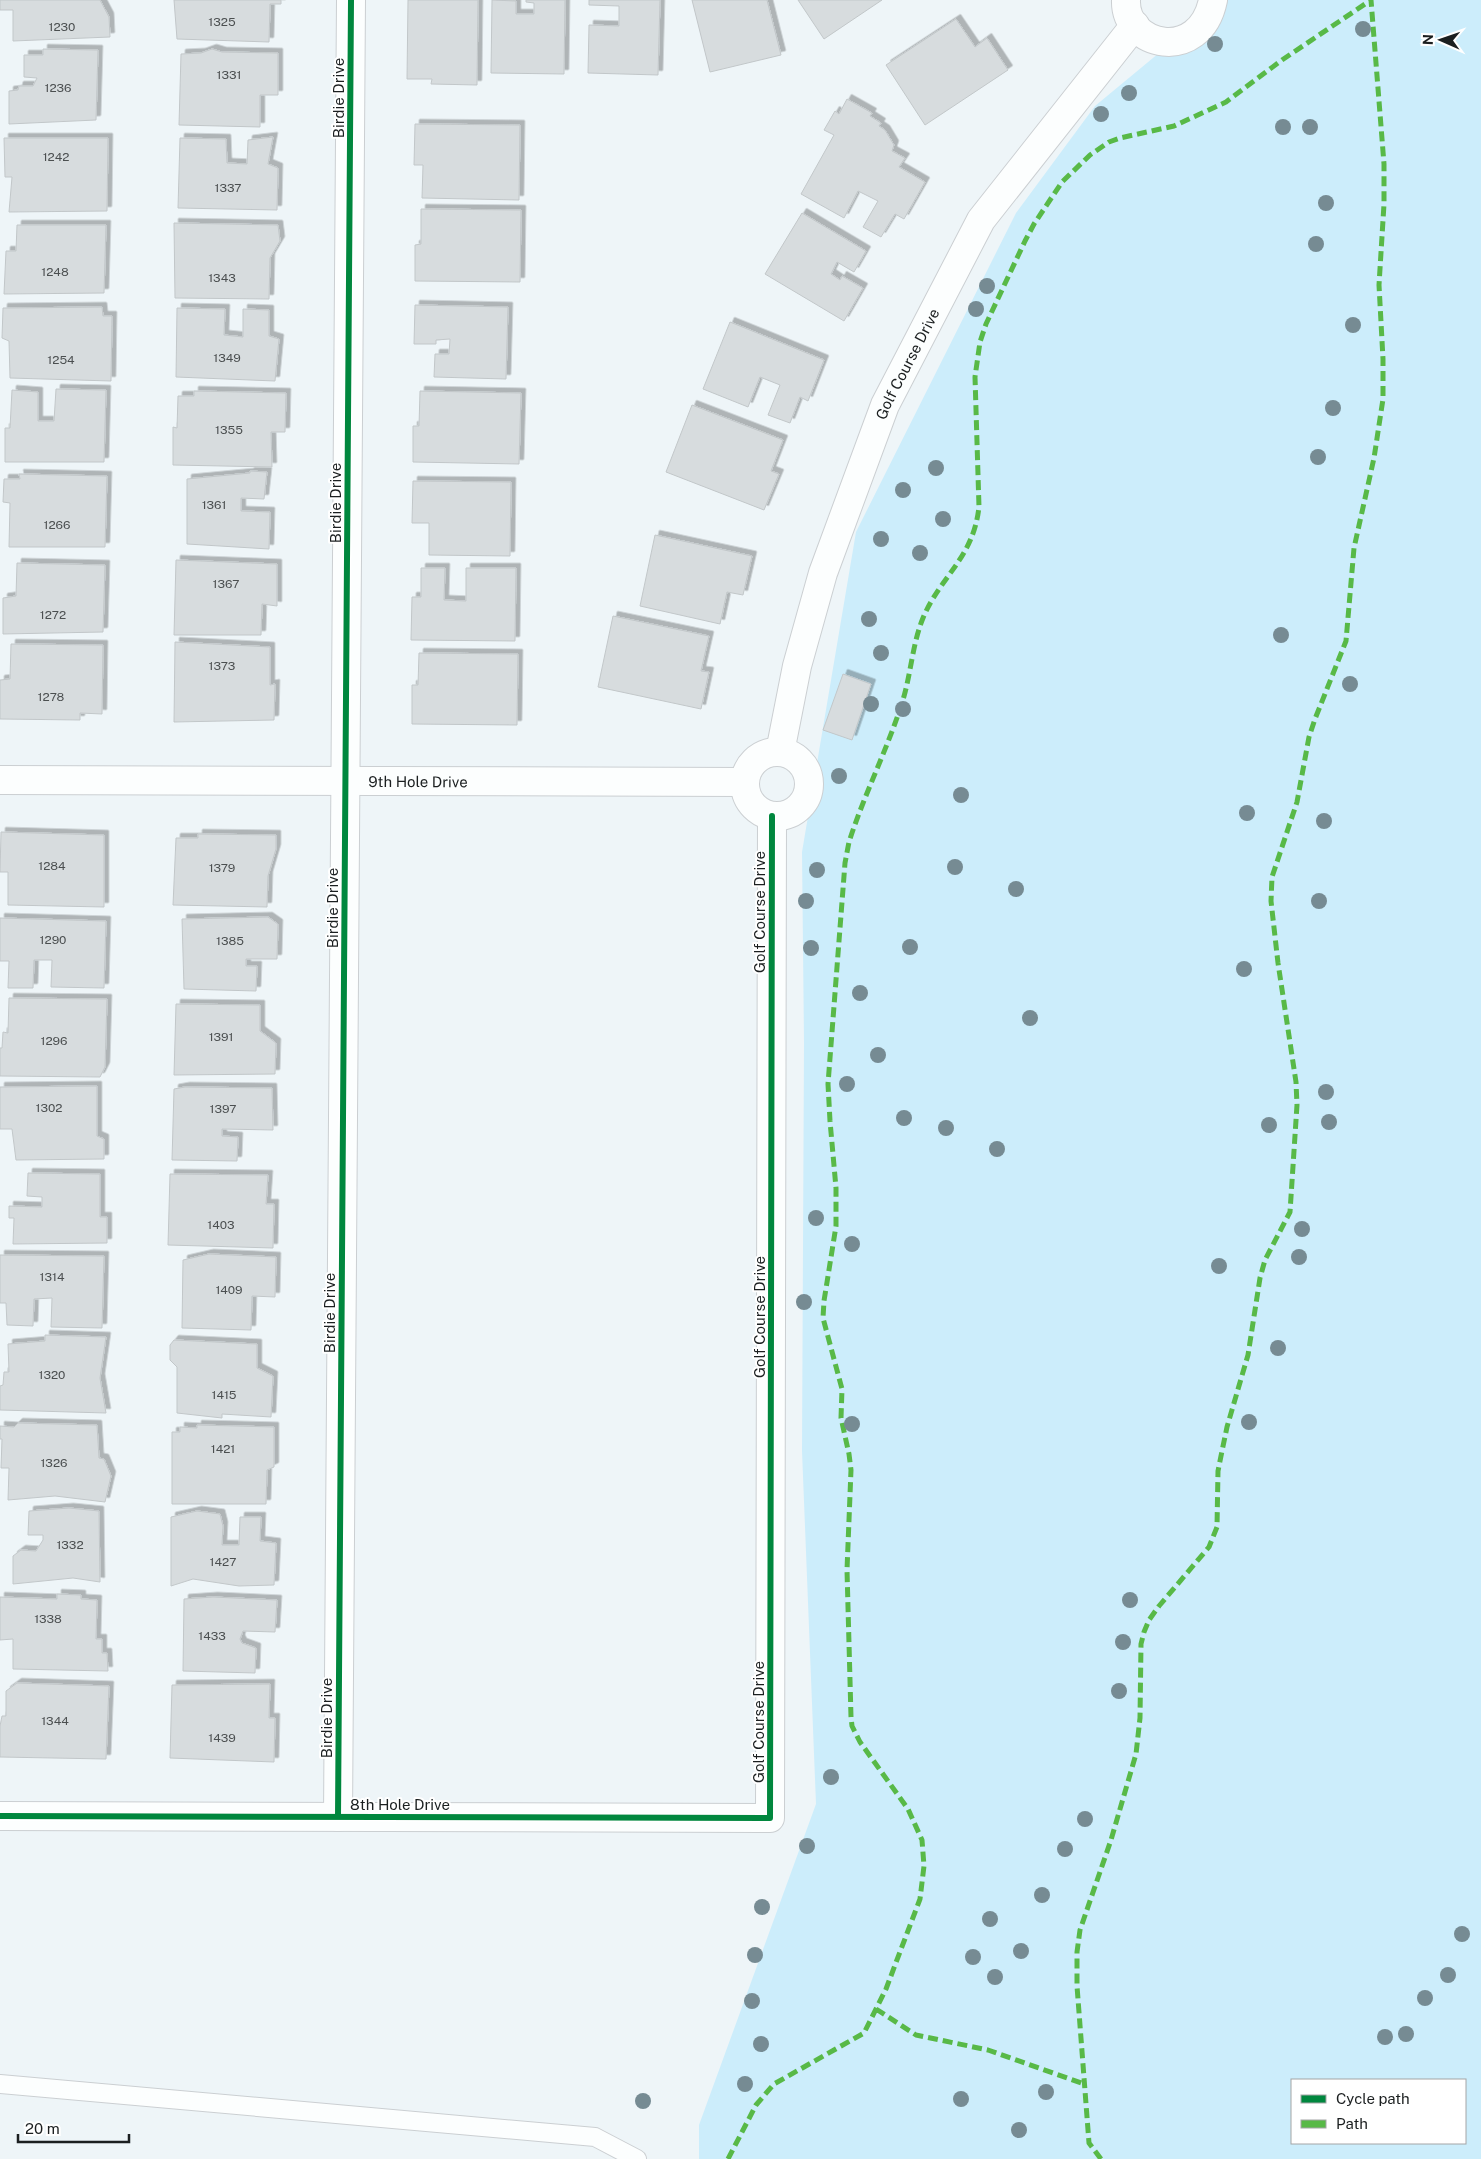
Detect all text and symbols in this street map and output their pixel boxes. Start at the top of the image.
house number: 1325 [208,15,236,29]
north arrow [1416,15,1466,65]
house number: 1230 [49,20,75,34]
text: N [1420,34,1436,45]
street label: Birdie Drive [330,58,347,138]
house number: 1331 [217,68,241,82]
house number: 1236 [45,81,72,95]
house number: 1242 [43,150,69,164]
house number: 1337 [215,181,241,195]
house number: 1248 [41,265,69,279]
house number: 1343 [208,271,236,285]
street label: Golf Course Drive [872,305,942,422]
house number: 1349 [213,351,241,365]
house number: 1254 [47,353,75,367]
house number: 1355 [215,423,243,437]
street label: Birdie Drive [327,463,344,543]
house number: 1361 [202,498,226,512]
house number: 1266 [44,518,70,532]
house number: 1367 [213,577,239,591]
house number: 1272 [40,608,66,622]
house number: 1373 [209,659,235,673]
house number: 1278 [38,690,65,704]
street label: 9th Hole Drive [368,772,468,790]
street label: Golf Course Drive [751,851,768,973]
house number: 1284 [38,859,66,873]
house number: 1379 [209,861,235,875]
street label: Birdie Drive [324,868,341,948]
house number: 1290 [40,933,66,947]
house number: 1385 [216,934,244,948]
house number: 1391 [209,1030,233,1044]
house number: 1296 [41,1034,67,1048]
house number: 1302 [36,1101,62,1115]
house number: 1397 [210,1102,236,1116]
house number: 1403 [207,1218,235,1232]
street label: Golf Course Drive [751,1256,768,1378]
house number: 1314 [40,1270,65,1284]
street label: Birdie Drive [321,1273,338,1353]
house number: 1409 [215,1283,243,1297]
house number: 1320 [39,1368,65,1382]
house number: 1415 [212,1388,237,1402]
house number: 1421 [211,1442,235,1456]
house number: 1326 [40,1456,68,1470]
house number: 1332 [56,1538,84,1552]
house number: 1427 [210,1555,236,1569]
house number: 1338 [34,1612,62,1626]
house number: 1433 [198,1629,226,1643]
street label: Golf Course Drive [750,1661,767,1783]
street label: Birdie Drive [318,1678,335,1758]
house number: 1344 [41,1714,69,1728]
house number: 1439 [208,1731,236,1745]
street label: 8th Hole Drive [350,1796,450,1813]
legend [1291,2079,1466,2144]
text: Cycle path [1336,2090,1410,2107]
scale bar [18,2112,129,2144]
text: Path [1336,2115,1368,2132]
text: 20 m [25,2120,60,2137]

